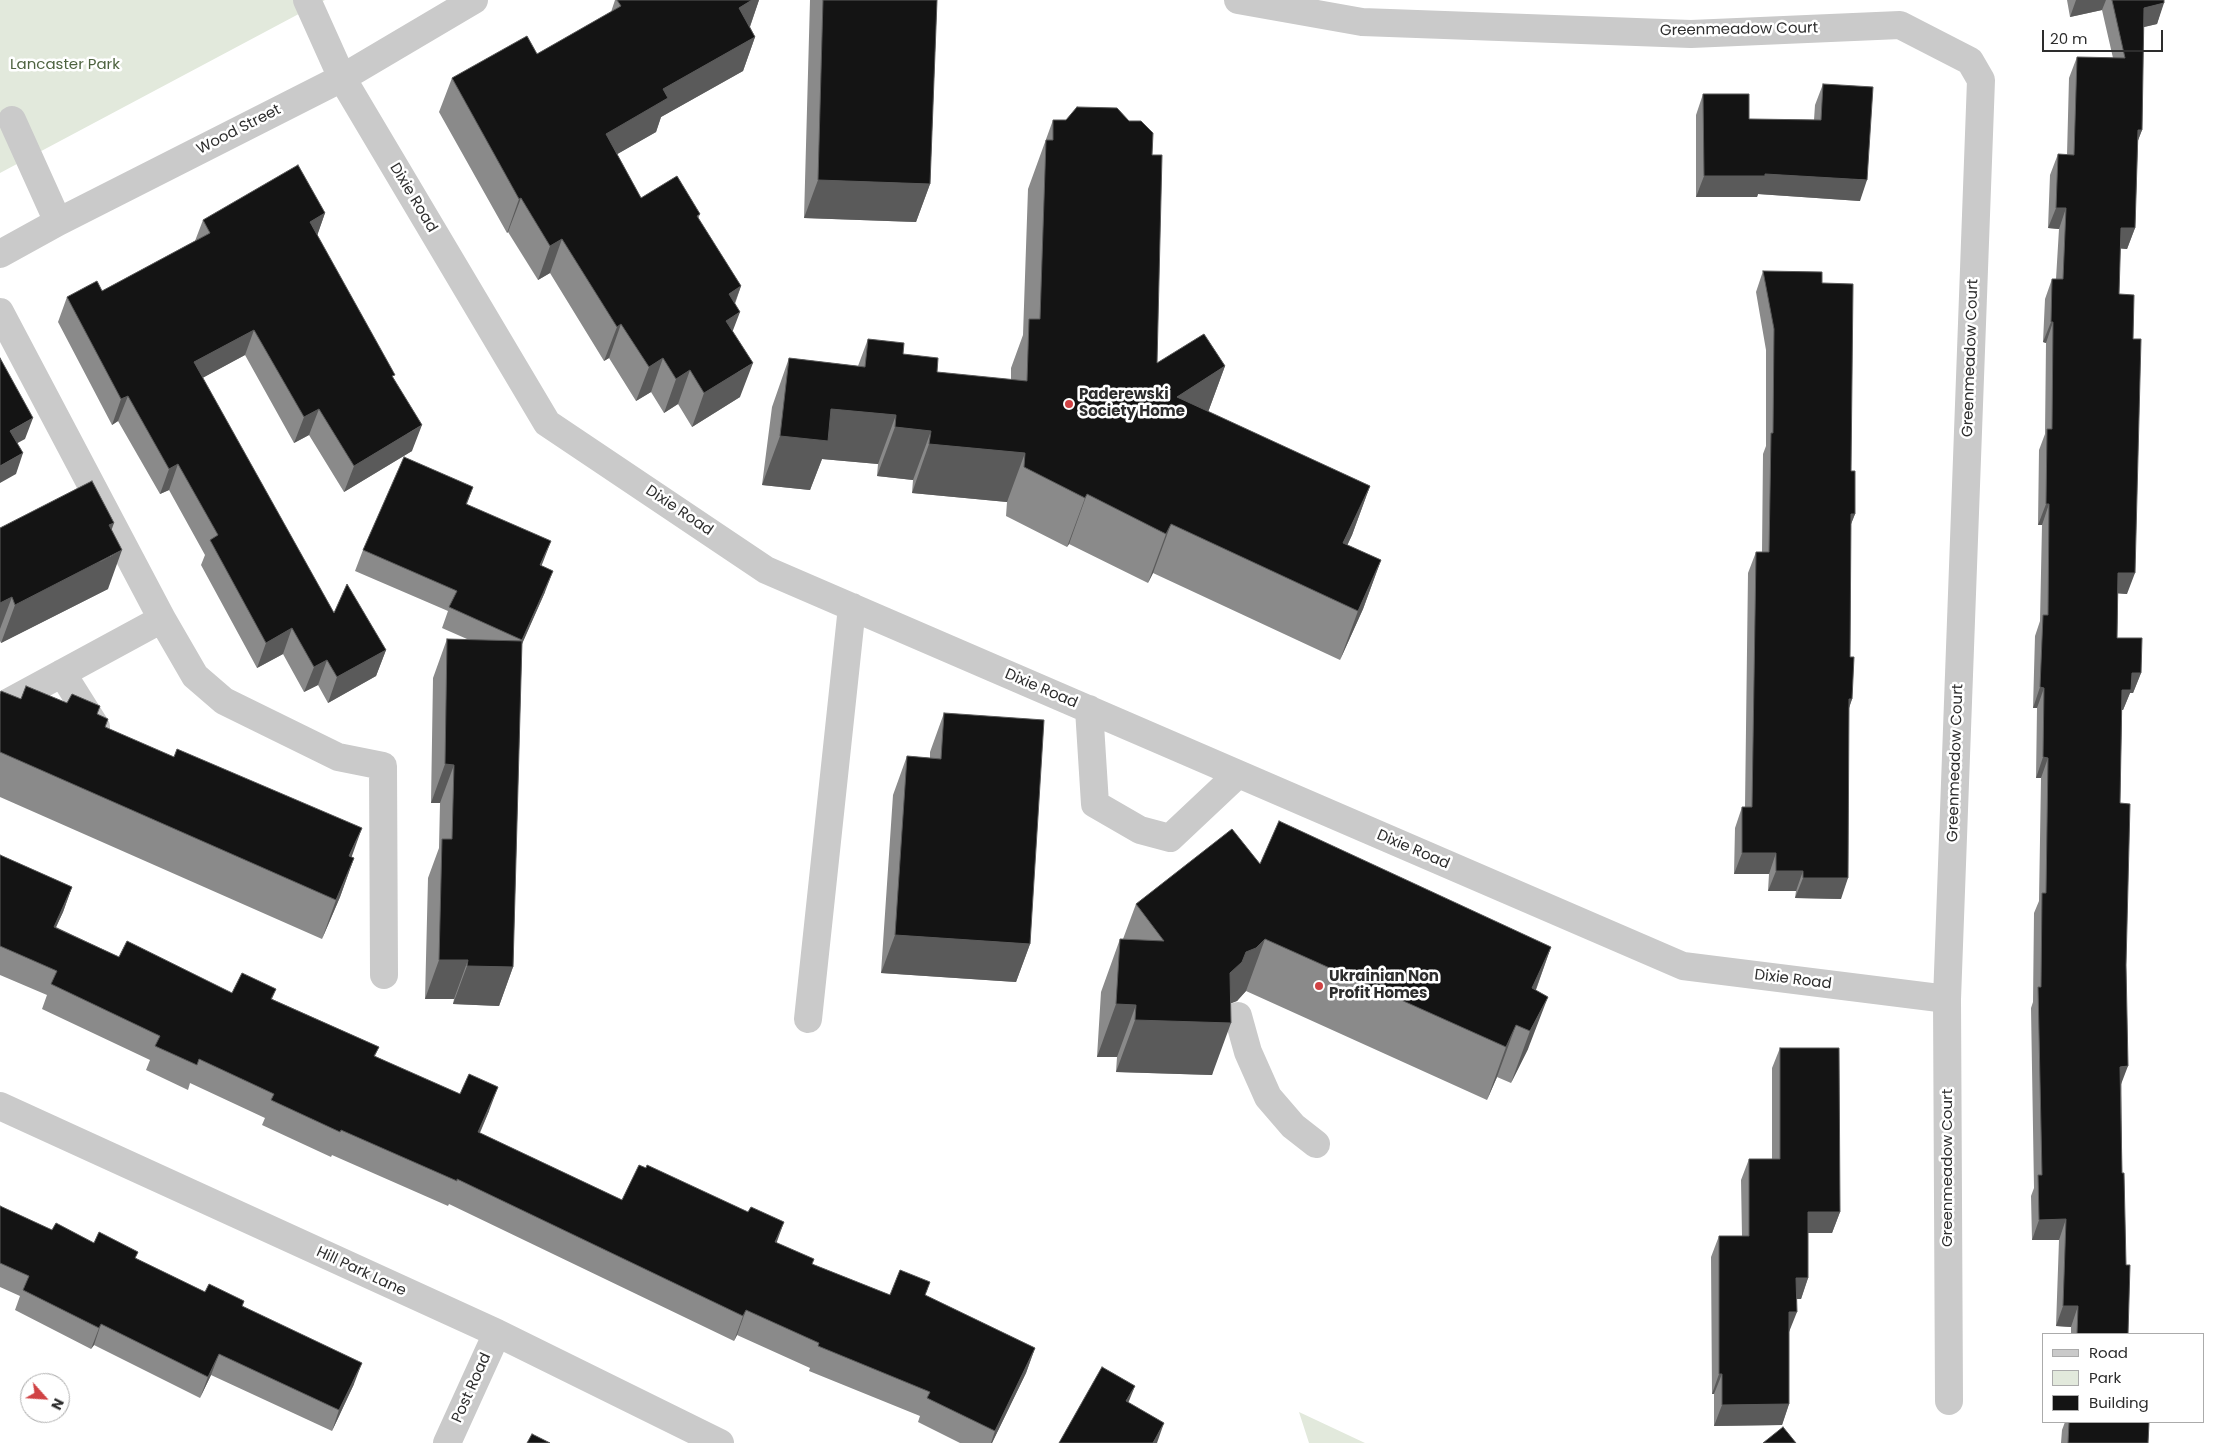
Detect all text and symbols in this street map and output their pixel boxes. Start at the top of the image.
street label: Greenmeadow Court [1660,20,1818,40]
scale bar [2044,20,2165,52]
text: 20 m [2050,28,2088,49]
park label: Lancaster Park [10,56,120,74]
street label: Wood Street [194,101,284,159]
street label: Dixie Road [385,160,441,236]
street label: Greenmeadow Court [1959,279,1983,437]
place label: Paderewski Society Home [1079,386,1185,421]
marker: Paderewski Society Home [1063,398,1075,410]
street label: Dixie Road [642,482,716,540]
street label: Dixie Road [1002,666,1080,712]
street label: Greenmeadow Court [1944,684,1968,842]
street label: Dixie Road [1374,827,1452,873]
street label: Dixie Road [1753,966,1833,994]
place label: Ukrainian Non Profit Homes [1329,968,1439,1003]
marker: Ukrainian Non Profit Homes [1313,980,1325,992]
street label: Greenmeadow Court [1939,1089,1957,1247]
street label: Hill Park Lane [313,1243,409,1301]
legend [2042,1333,2204,1423]
text: Road [2089,1342,2128,1363]
street label: Post Road [449,1350,495,1426]
text: Park [2089,1367,2121,1388]
north arrow [20,1373,70,1423]
text: Building [2089,1392,2149,1413]
text: N [46,1395,69,1413]

